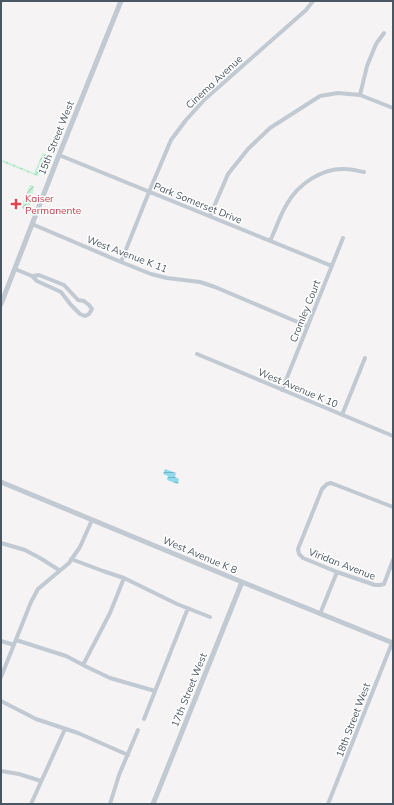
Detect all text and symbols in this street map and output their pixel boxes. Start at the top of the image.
street label: Cinema Avenue [183,52,245,112]
street label: 15th Street West [35,99,77,177]
street label: Park Somerset Drive [152,179,244,227]
place label: Kaiser Permanente [25,192,81,217]
marker: Kaiser Permanente [10,198,22,210]
street label: West Avenue K 11 [85,233,169,275]
street label: Cromley Court [287,278,324,344]
street label: West Avenue K 10 [256,365,340,411]
street label: West Avenue K 8 [161,534,239,576]
street label: Viridan Avenue [307,545,377,583]
street label: 17th Street West [168,651,210,729]
street label: 18th Street West [333,681,373,759]

